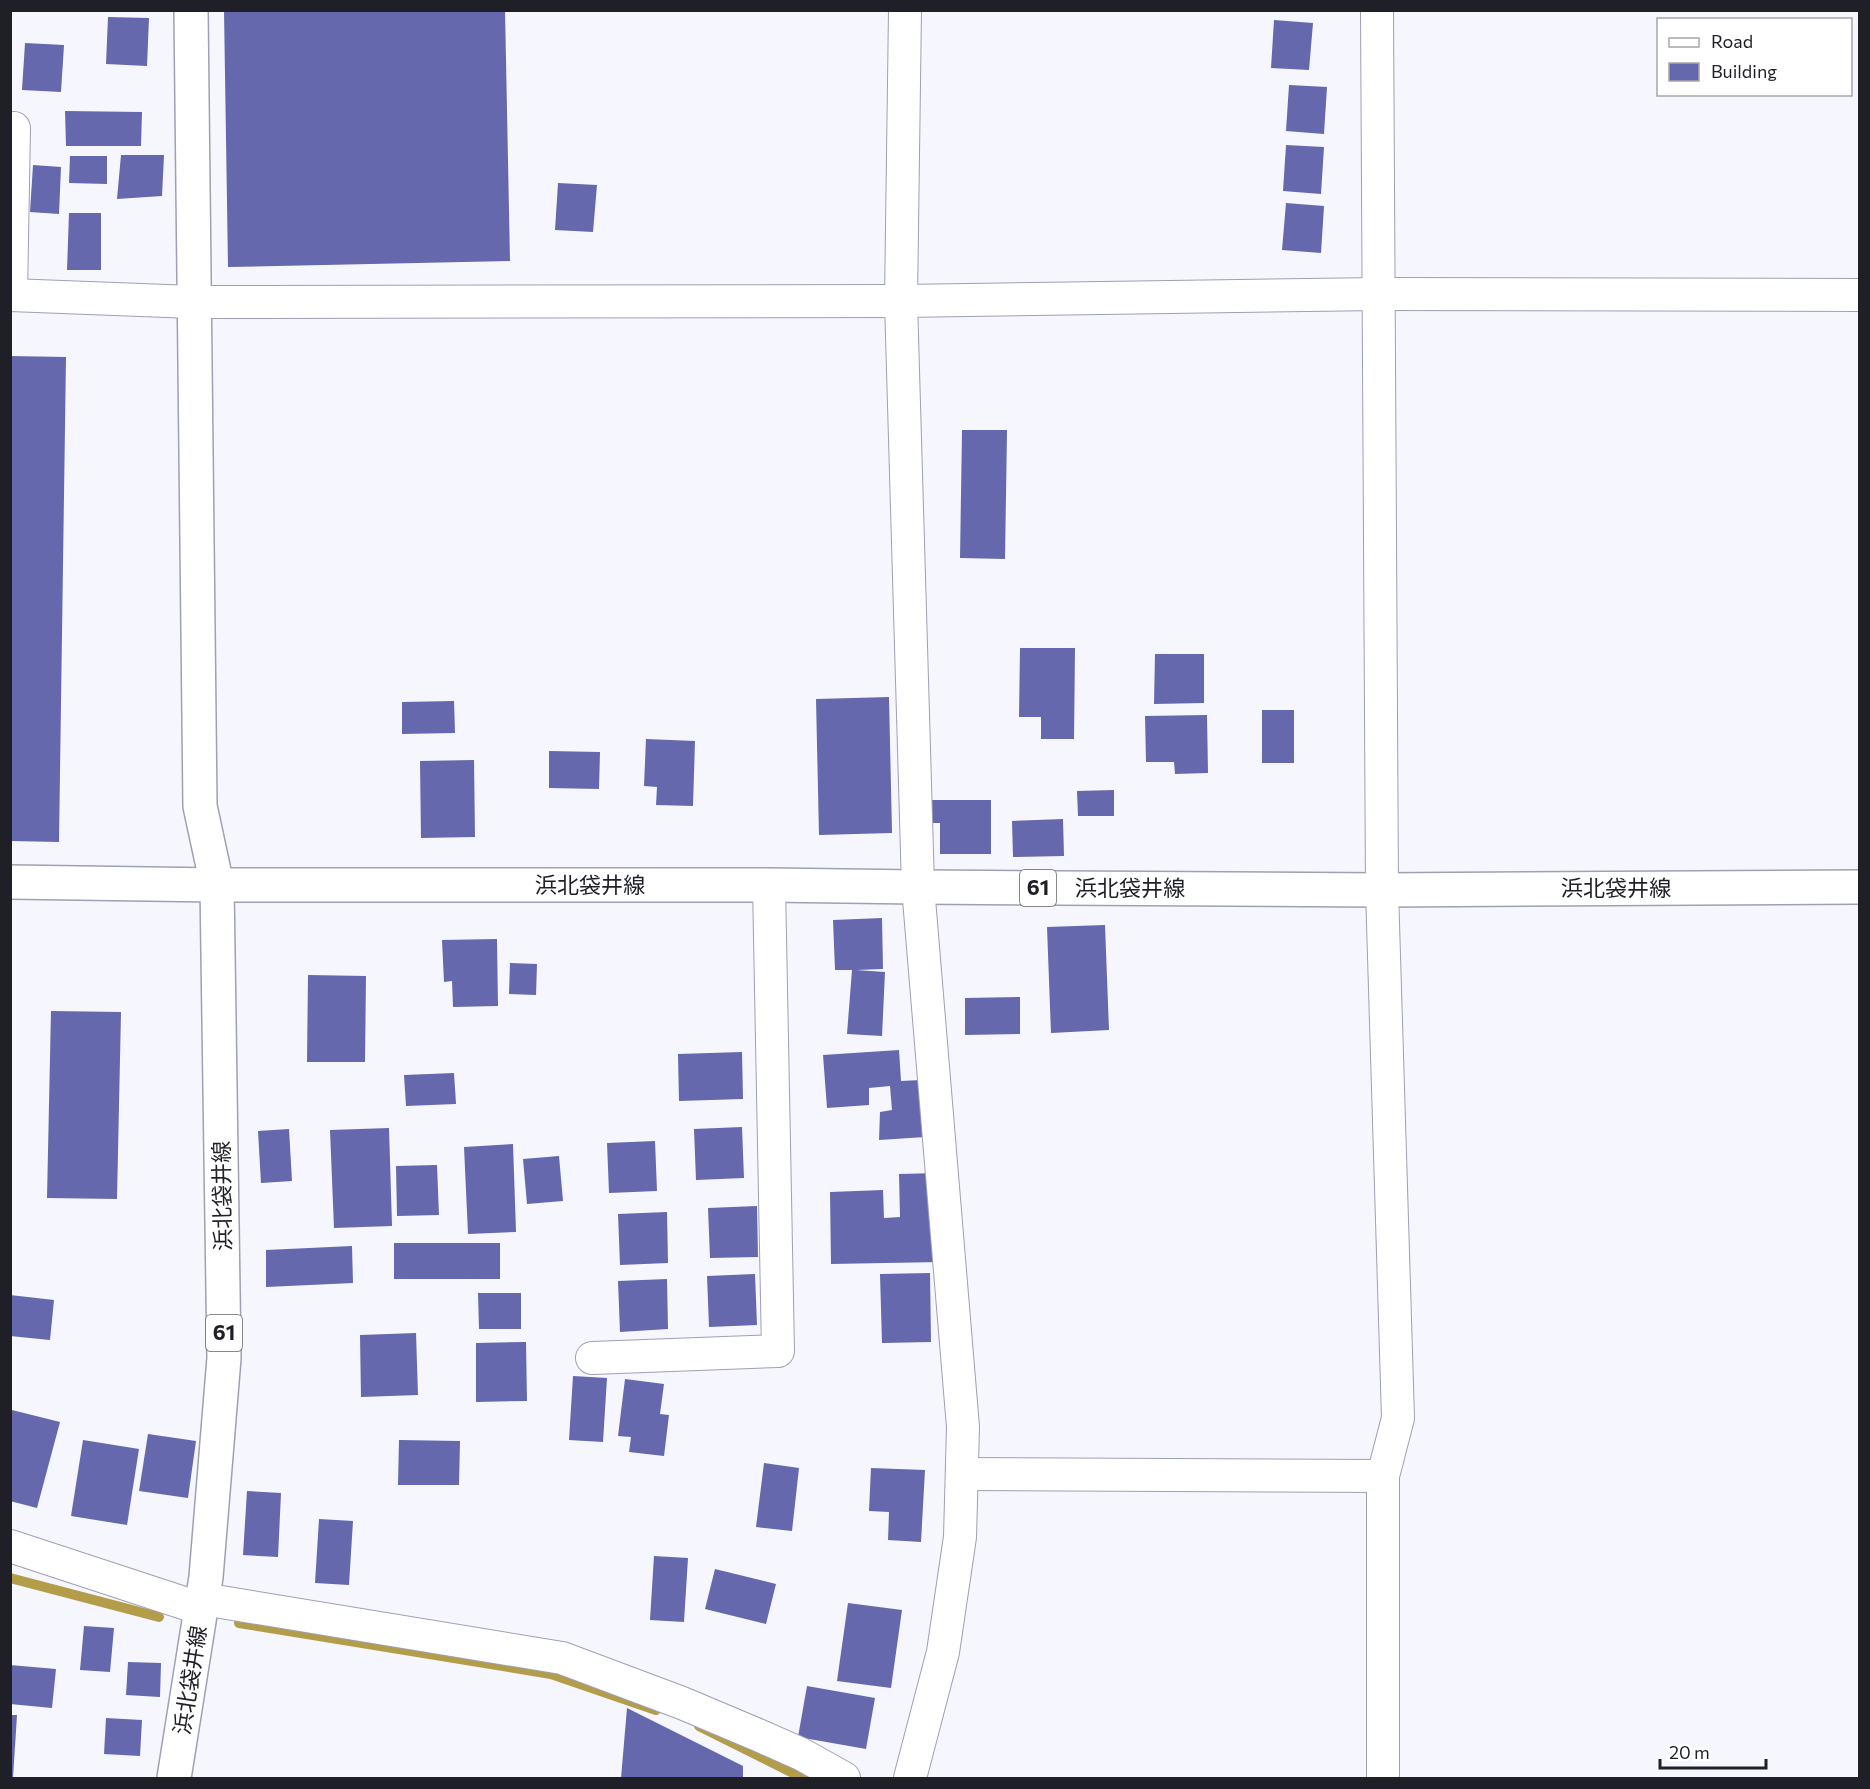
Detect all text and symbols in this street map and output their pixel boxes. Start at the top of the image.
legend [1657,18,1852,96]
text: Road [1711,30,1753,52]
text: Building [1711,60,1777,82]
road number: 61 [1020,870,1056,906]
street label: 浜北袋井線 [535,871,645,898]
street label: 浜北袋井線 [1075,874,1185,901]
street label: 浜北袋井線 [1561,874,1671,901]
street label: 浜北袋井線 [207,1141,236,1251]
road number: 61 [206,1315,242,1351]
street label: 浜北袋井線 [168,1623,211,1736]
scale bar [1660,1732,1766,1770]
text: 20 m [1669,1741,1710,1763]

